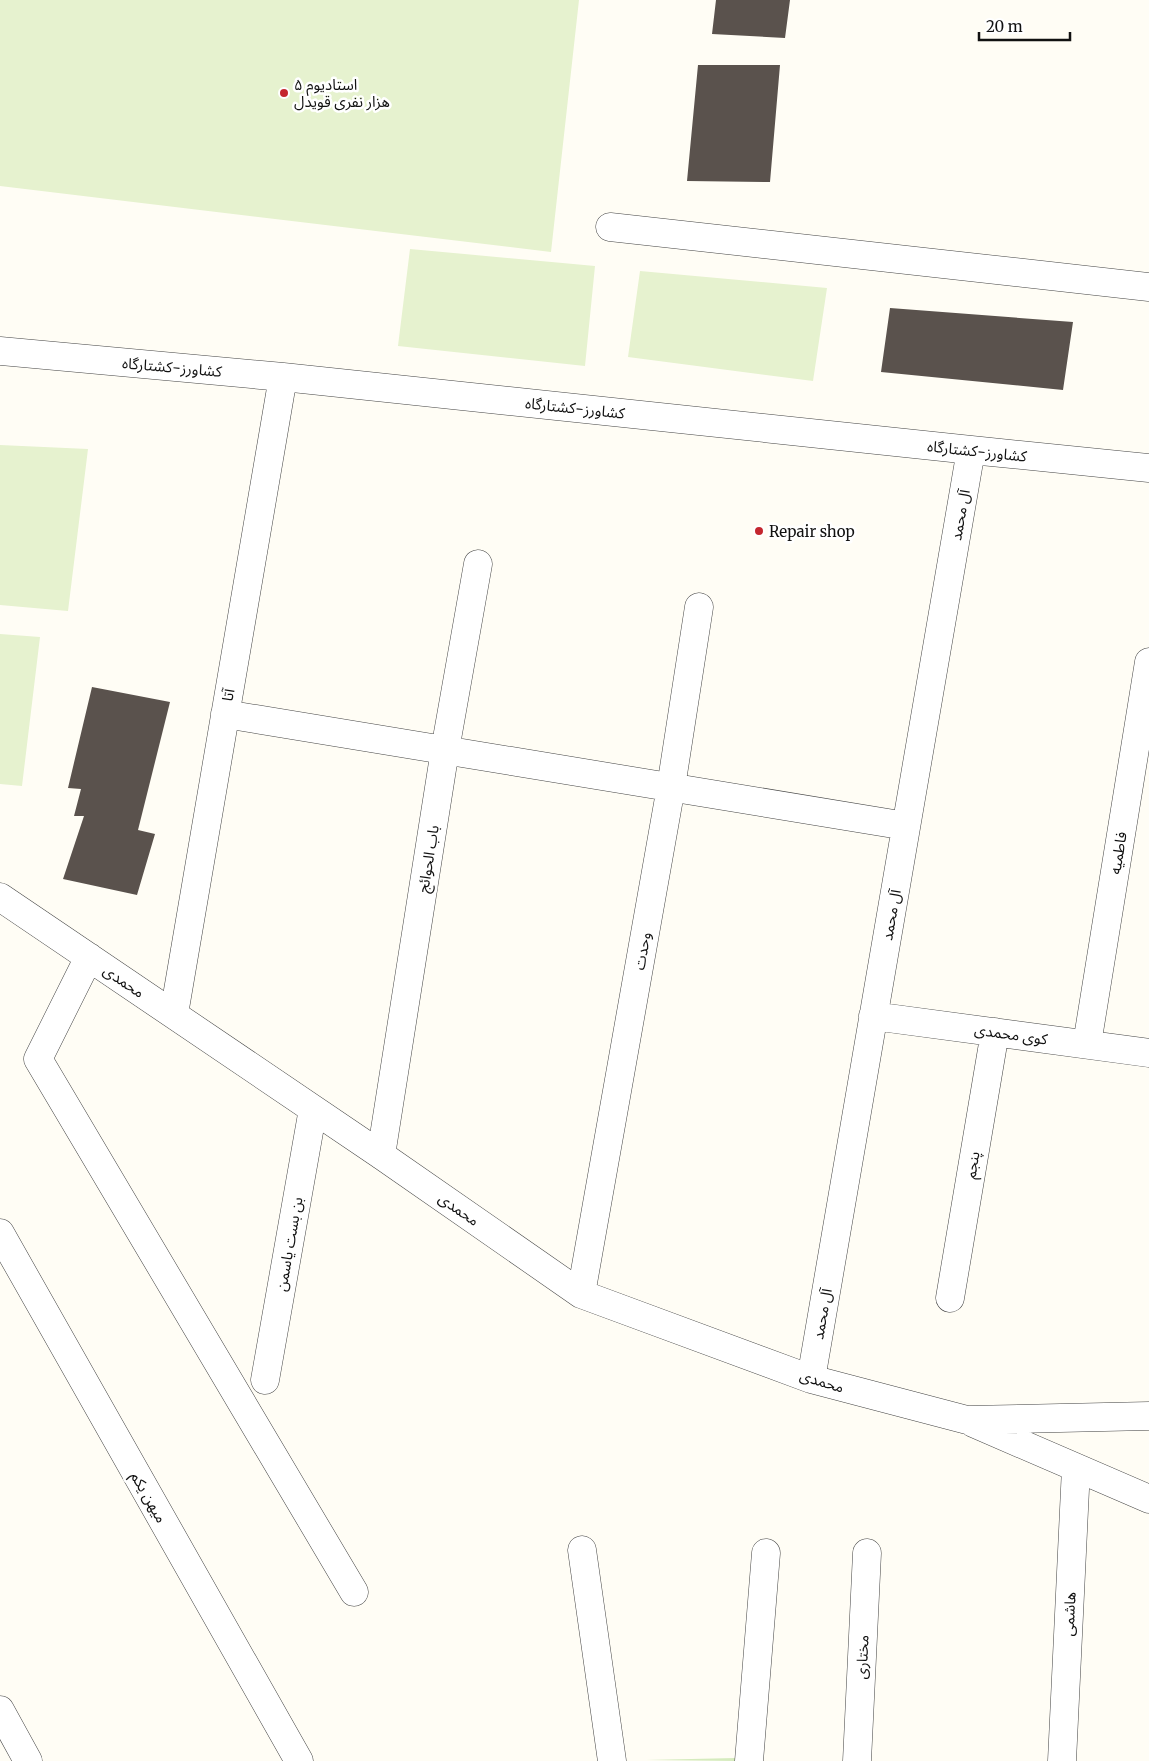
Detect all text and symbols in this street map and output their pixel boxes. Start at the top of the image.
scale bar [979,10,1070,42]
text: 20 m [986,17,1023,36]
place label: استادیوم ۵ هزار نفری قویدل [294,75,390,111]
marker: استادیوم ۵ هزار نفری قویدل [278,87,290,99]
street label: کشاورز-کشتارگاه [121,353,224,381]
street label: کشاورز-کشتارگاه [524,393,627,423]
street label: کشاورز-کشتارگاه [926,436,1029,466]
street label: آل محمد [946,487,974,542]
place label: Repair shop [769,522,855,541]
marker: Repair shop [753,525,765,537]
street label: آتا [218,687,239,703]
street label: باب الحوائج [413,824,446,895]
street label: فاطمیه [1105,830,1131,876]
street label: آل محمد [877,887,905,942]
street label: وحدت [629,930,655,972]
street label: محمدی [100,960,148,1002]
street label: کوی محمدی [973,1019,1050,1049]
street label: پنجم [960,1150,986,1180]
street label: محمدی [435,1188,483,1230]
street label: بن بست یاسمن [271,1195,307,1293]
street label: آل محمد [808,1286,836,1341]
street label: محمدی [797,1365,847,1397]
street label: میهن یکم [125,1468,171,1527]
street label: هاشمی [1058,1591,1080,1637]
street label: مختاری [851,1634,873,1680]

